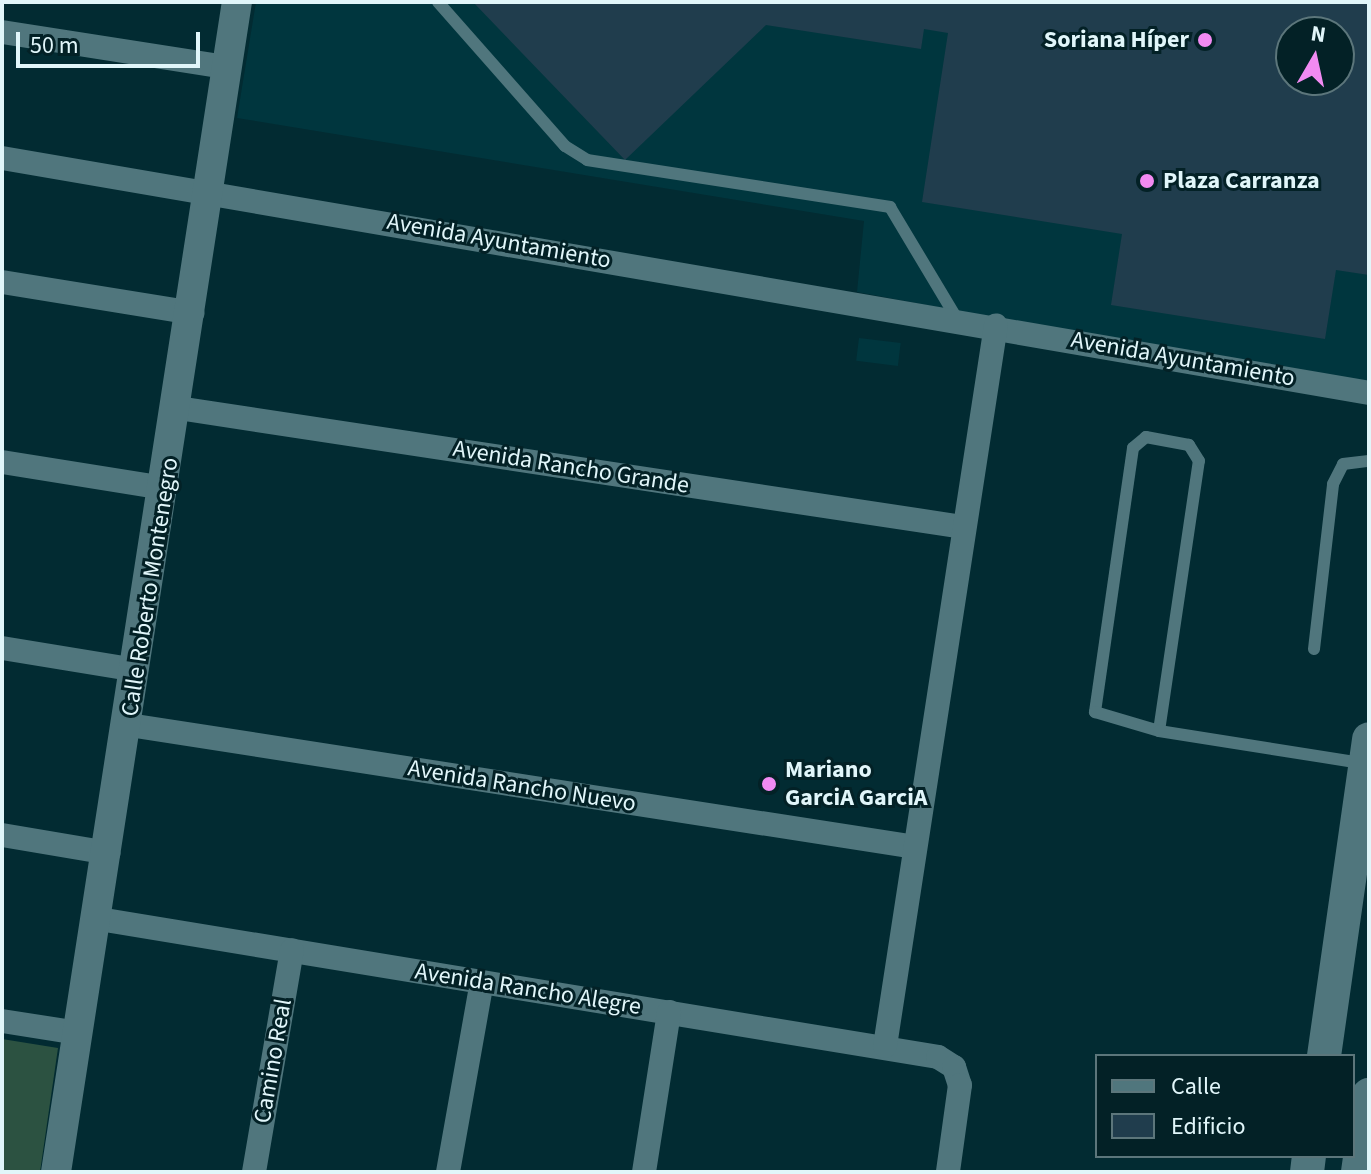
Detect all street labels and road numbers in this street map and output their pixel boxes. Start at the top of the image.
street label: Avenida Ayuntamiento [385,207,613,275]
street label: Avenida Ayuntamiento [1069,325,1297,393]
street label: Avenida Rancho Grande [451,434,691,500]
street label: Calle Roberto Montenegro [115,456,185,718]
street label: Avenida Rancho Nuevo [406,754,638,818]
street label: Avenida Rancho Alegre [413,957,643,1021]
street label: Camino Real [248,997,298,1125]

